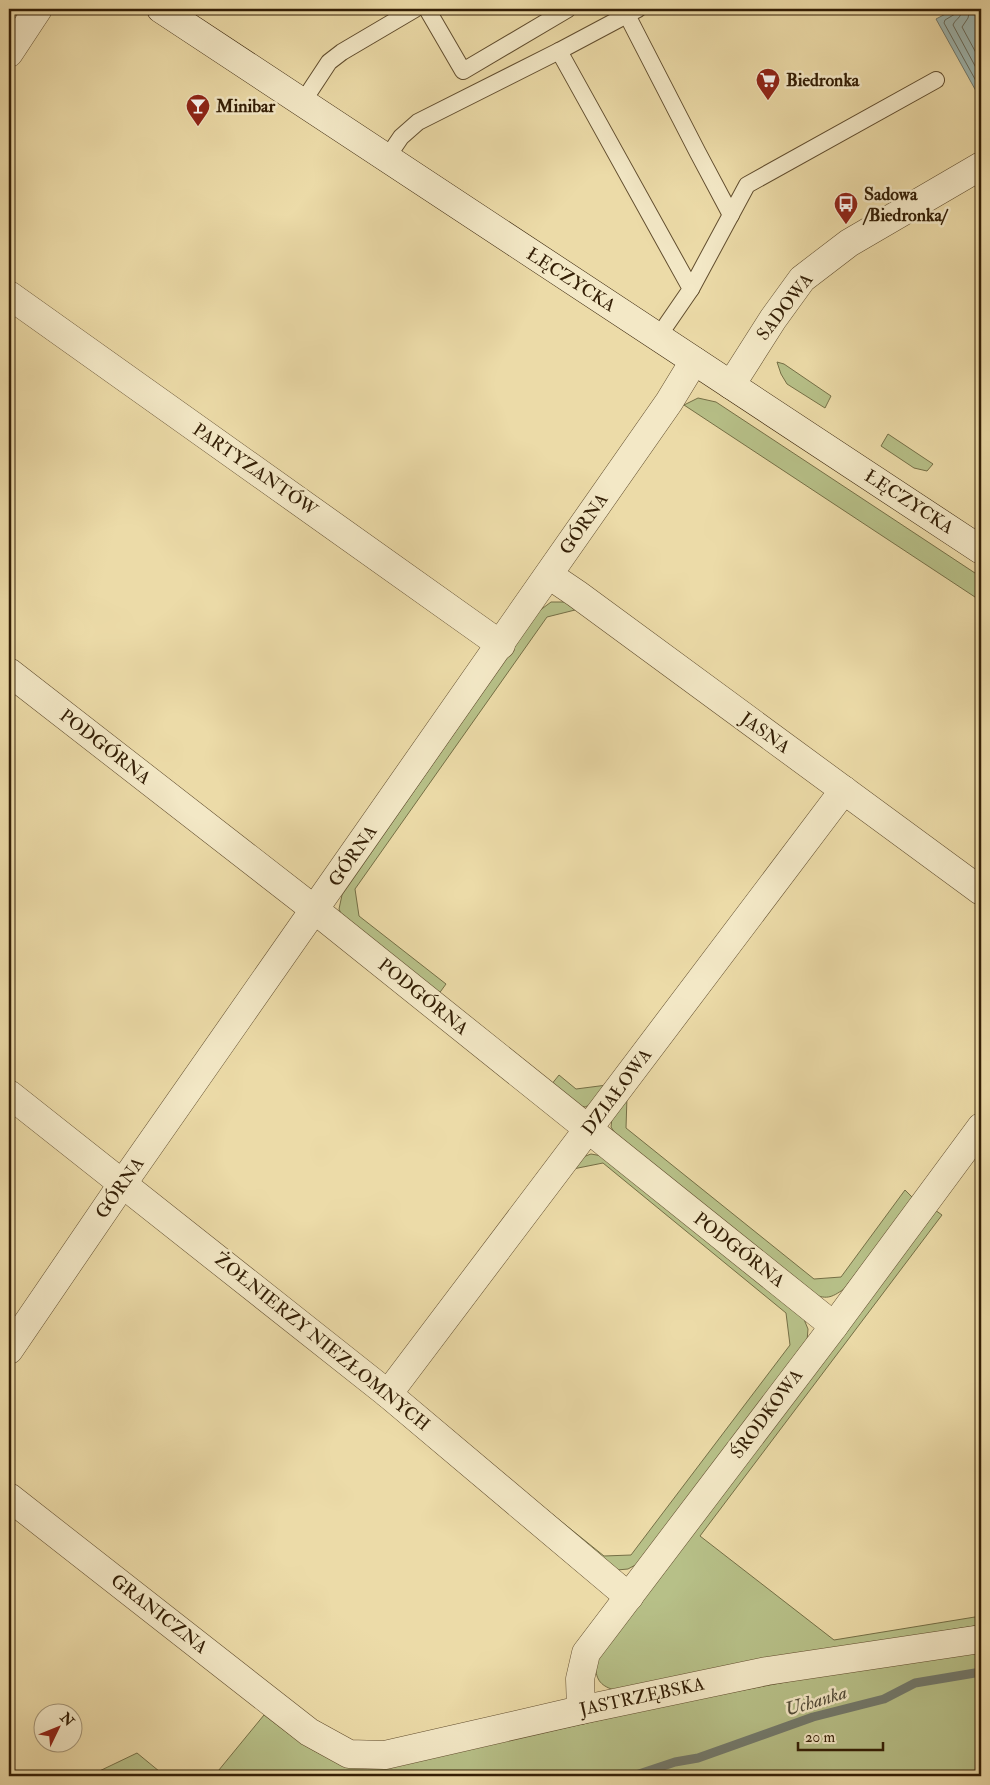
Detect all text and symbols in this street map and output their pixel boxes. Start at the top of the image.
supermarket icon: Biedronka [755,67,781,101]
place label: Biedronka [786,69,860,92]
bar icon: Minibar [185,93,211,127]
place label: Minibar [215,95,275,118]
place label: Sadowa /Biedronka/ [862,183,949,227]
bus stop icon: Sadowa /Biedronka/ [833,191,859,225]
street label: ŁĘCZYCKA [522,243,620,318]
street label: SADOWA [752,268,819,345]
street label: PARTYZANTÓW [188,418,322,522]
street label: ŁĘCZYCKA [860,465,958,540]
street label: GÓRNA [555,488,614,559]
street label: PODGÓRNA [55,704,156,790]
street label: JASNA [735,707,795,759]
street label: GÓRNA [324,820,383,891]
street label: PODGÓRNA [373,954,473,1041]
street label: DZIAŁOWA [577,1044,657,1140]
street label: GÓRNA [91,1152,150,1223]
street label: PODGÓRNA [689,1207,790,1293]
street label: ŻOŁNIERZY NIEZŁOMNYCH [210,1247,435,1436]
street label: ŚRODKOWA [726,1364,809,1463]
street label: GRANICZNA [106,1569,212,1659]
street label: JASTRZĘBSKA [576,1672,707,1722]
water label: Uchanka [782,1680,850,1722]
north arrow [32,1702,82,1752]
text: N [56,1708,78,1730]
scale bar [798,1720,882,1752]
text: 20 m [805,1728,835,1747]

